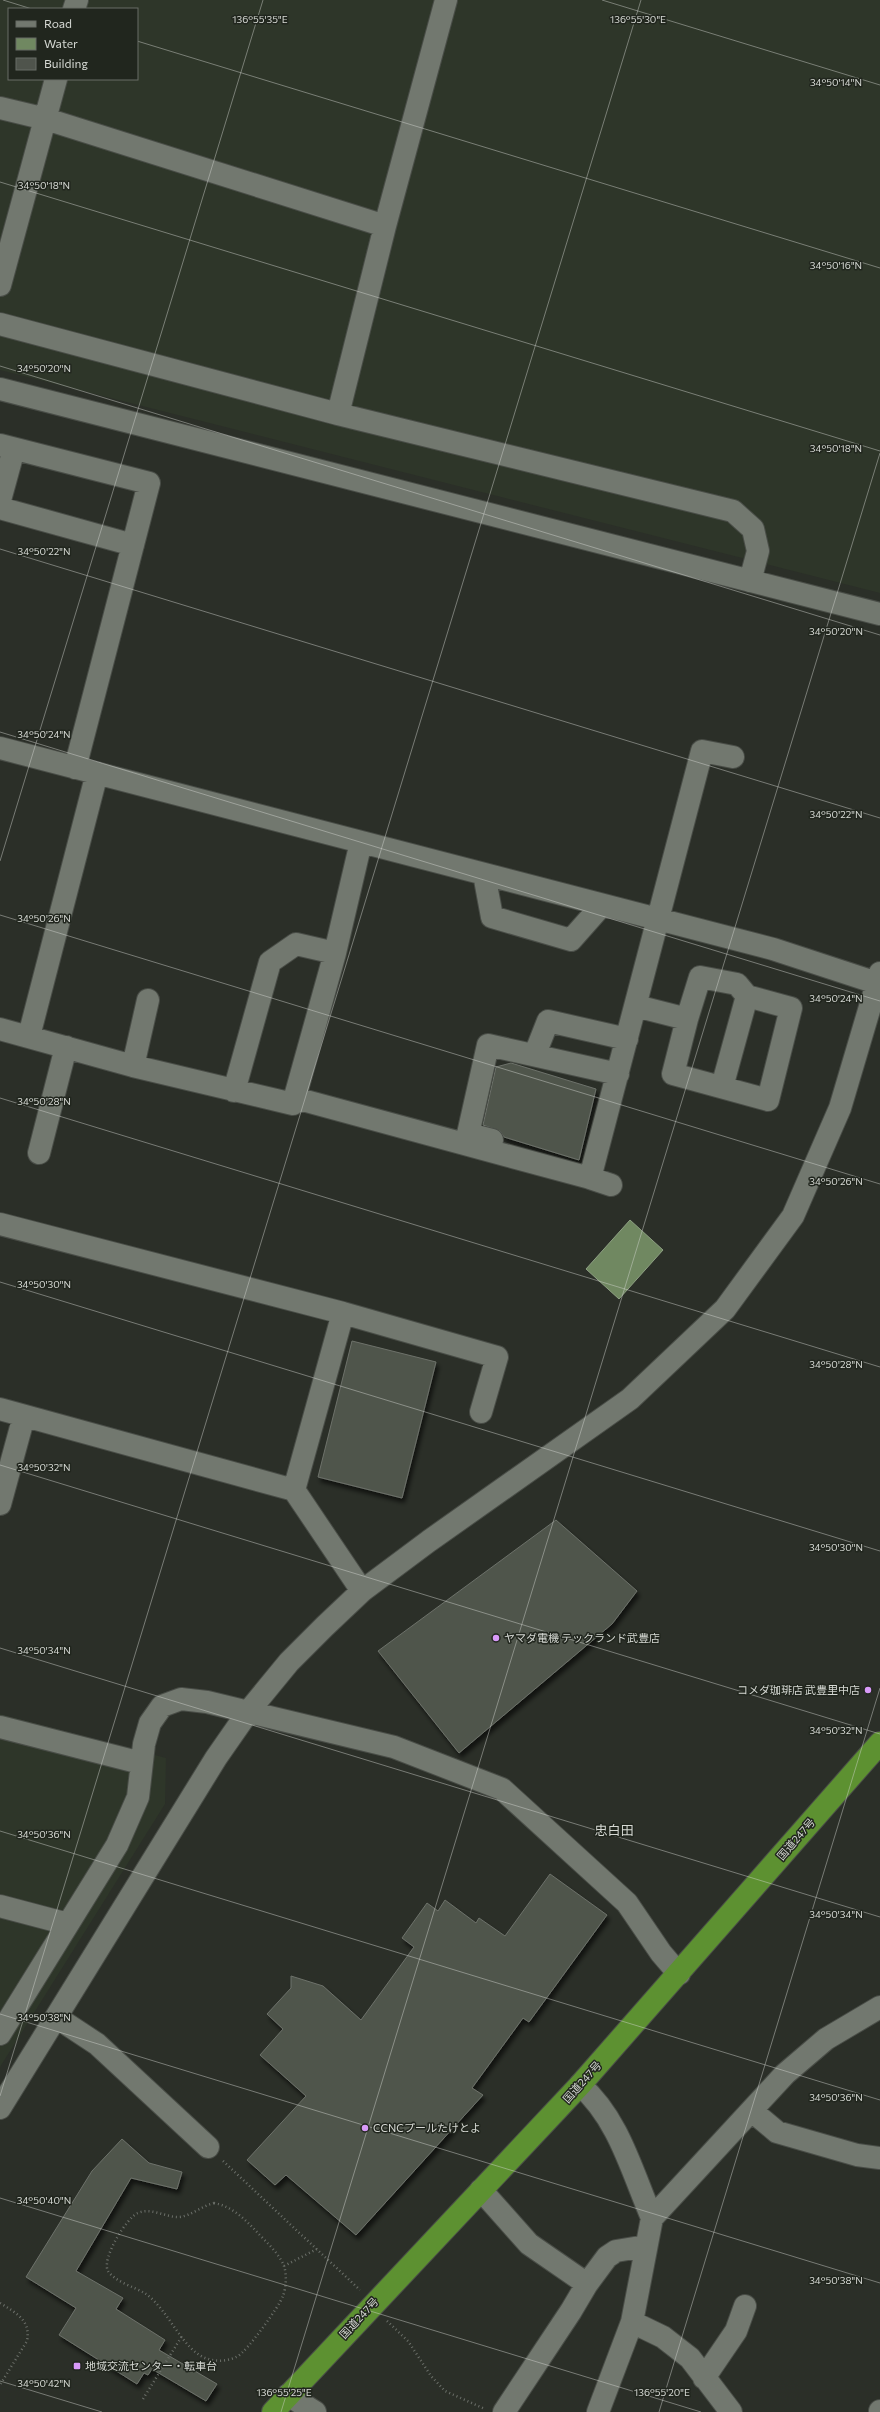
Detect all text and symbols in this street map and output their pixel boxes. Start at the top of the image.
legend [8,8,138,80]
text: 136°55'35"E [232,13,288,25]
text: 136°55'30"E [610,13,666,25]
text: Road [44,16,72,30]
text: Water [44,36,78,50]
text: Building [44,56,88,70]
text: 34°50'14"N [810,76,862,88]
text: 34°50'18"N [18,179,70,191]
text: 34°50'16"N [810,259,862,271]
text: 34°50'20"N [17,362,71,374]
text: 34°50'18"N [810,442,862,454]
text: 34°50'22"N [17,545,71,557]
text: 34°50'20"N [809,625,863,637]
text: 34°50'24"N [17,728,71,740]
text: 34°50'22"N [809,808,863,820]
text: 34°50'26"N [17,912,71,924]
text: 34°50'24"N [809,992,863,1004]
text: 34°50'28"N [17,1095,71,1107]
text: 34°50'26"N [809,1175,863,1187]
text: 34°50'30"N [17,1278,71,1290]
text: 34°50'28"N [809,1358,863,1370]
text: 34°50'32"N [17,1461,71,1473]
text: 34°50'30"N [809,1541,863,1553]
place label: ヤマダ電機 テックランド武豊店 [504,1631,660,1644]
marker: ヤマダ電機 テックランド武豊店 [491,1633,501,1643]
text: 34°50'34"N [17,1644,71,1656]
place label: コメダ珈琲店 武豊里中店 [737,1683,860,1696]
marker: コメダ珈琲店 武豊里中店 [863,1685,873,1695]
text: 34°50'32"N [809,1724,863,1736]
street label: 国道247号 [774,1815,817,1862]
district label: 忠白田 [594,1822,634,1838]
text: 34°50'36"N [17,1828,71,1840]
text: 34°50'34"N [809,1908,863,1920]
text: 34°50'38"N [17,2011,71,2023]
street label: 国道247号 [560,2058,604,2105]
text: 34°50'36"N [809,2091,863,2103]
place label: CCNCプールたけとよ [373,2121,481,2134]
marker: CCNCプールたけとよ [360,2123,370,2133]
text: 34°50'40"N [17,2194,71,2206]
text: 34°50'38"N [809,2274,863,2286]
street label: 国道247号 [336,2295,381,2341]
place label: 地域交流センター・転車台 [85,2359,217,2372]
marker: 地域交流センター・転車台 [72,2361,82,2371]
text: 34°50'42"N [17,2377,71,2389]
text: 136°55'25"E [256,2386,312,2398]
text: 136°55'20"E [634,2386,690,2398]

